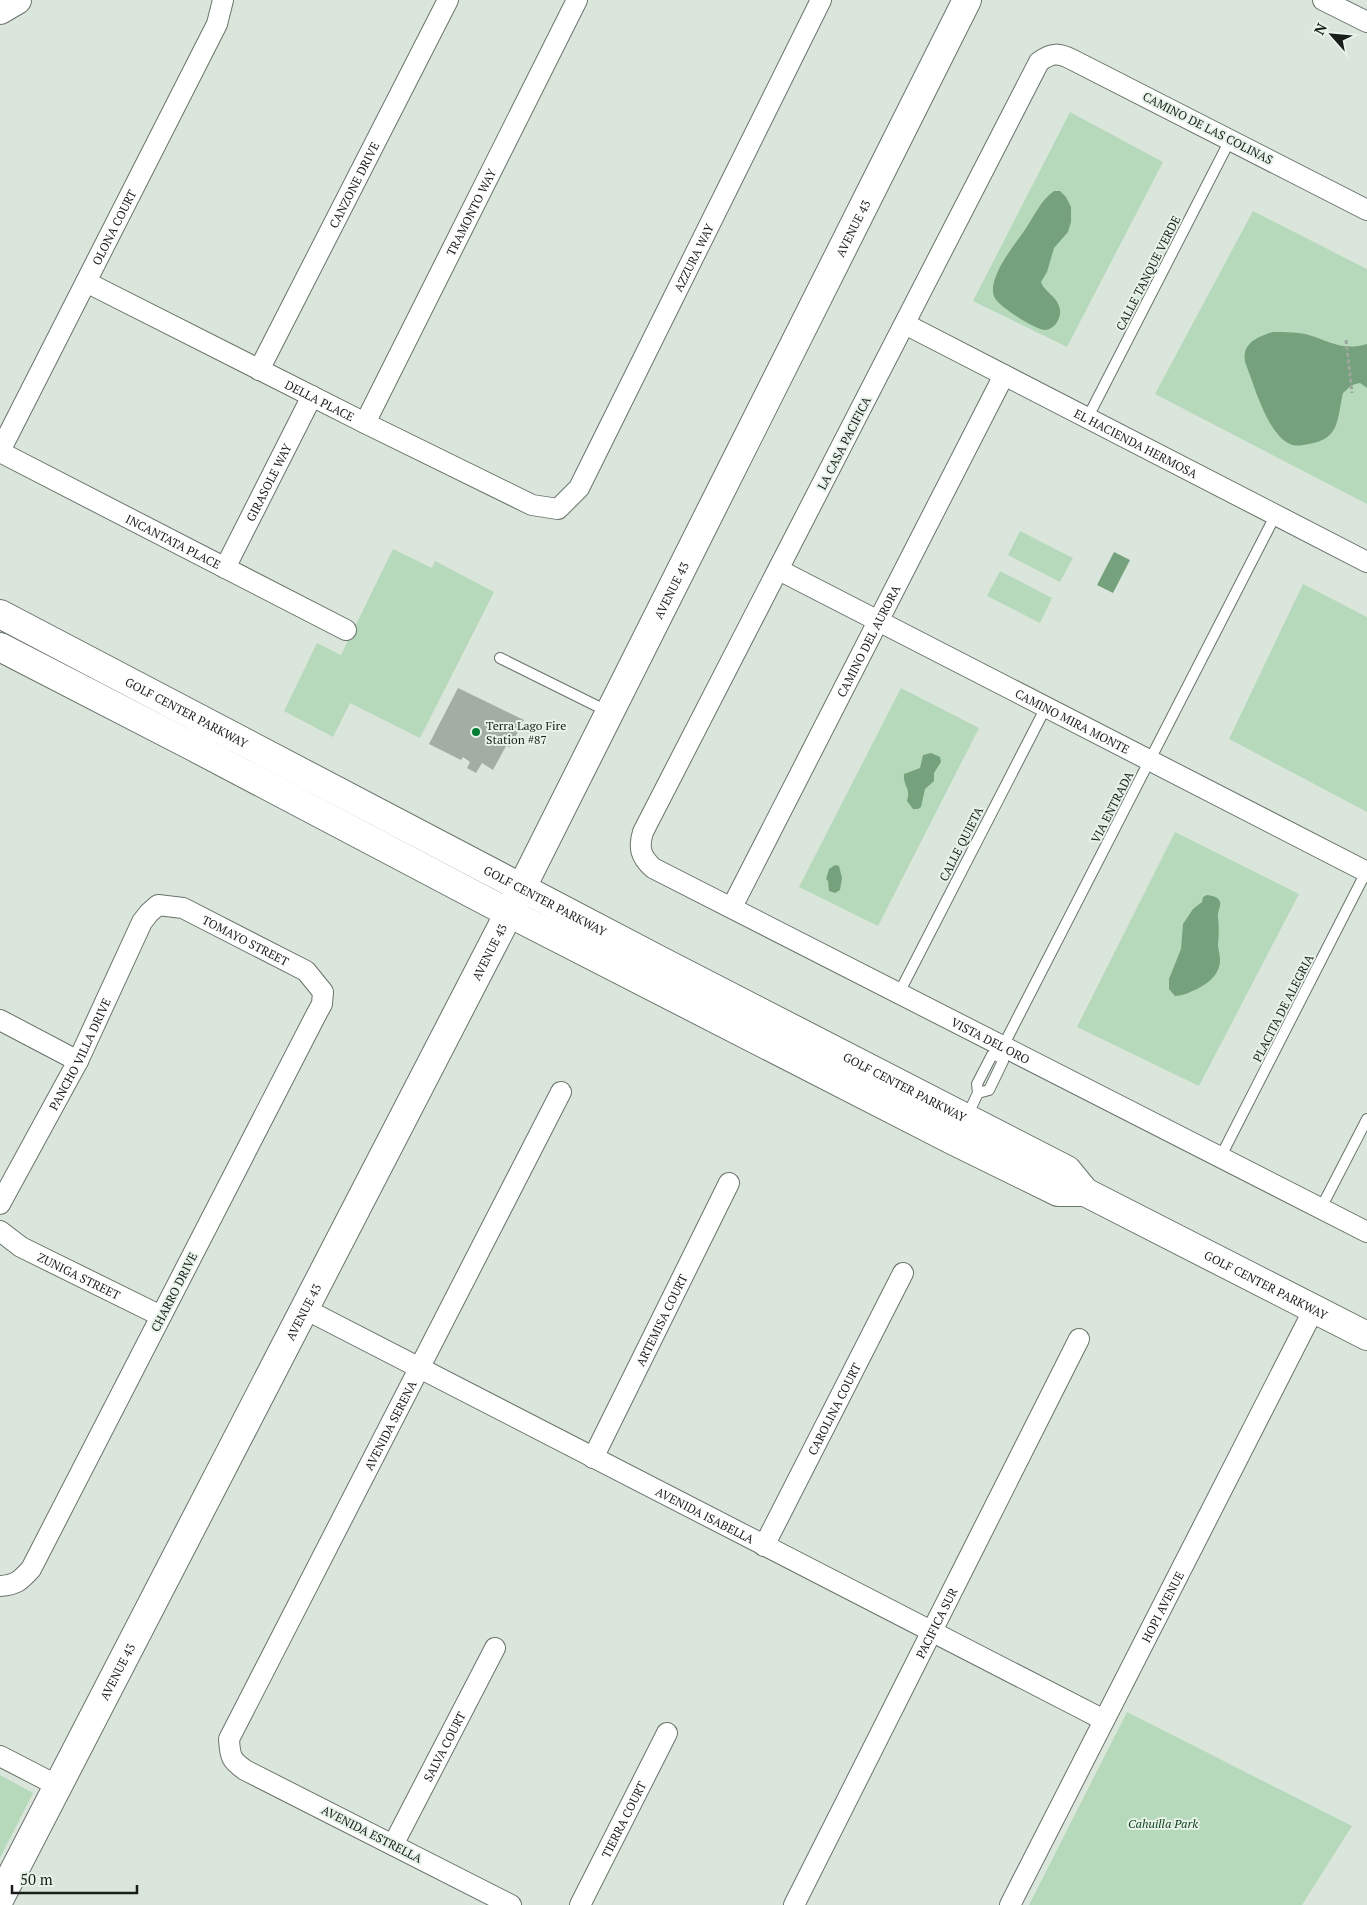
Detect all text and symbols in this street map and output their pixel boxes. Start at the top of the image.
north arrow [1307,10,1357,60]
text: N [1309,19,1331,38]
street label: CAMINO DE LAS COLINAS [1140,89,1276,167]
street label: CANZONE DRIVE [325,139,382,230]
street label: TRAMONTO WAY [443,166,499,258]
street label: OLONA COURT [88,186,139,267]
street label: AVENUE 43 [832,197,873,259]
street label: CALLE TANQUE VERDE [1112,213,1184,333]
street label: AZZURA WAY [670,221,717,294]
street label: DELLA PLACE [283,376,357,424]
street label: LA CASA PACIFICA [814,393,874,492]
street label: EL HACIENDA HERMOSA [1072,405,1201,481]
street label: GIRASOLE WAY [242,441,294,524]
street label: INCANTATA PLACE [123,511,223,572]
street label: AVENUE 43 [650,559,692,621]
street label: CAMINO DEL AURORA [833,581,903,699]
street label: GOLF CENTER PARKWAY [123,674,251,751]
street label: CAMINO MIRA MONTE [1013,685,1132,756]
place label: Terra Lago Fire Station #87 [486,718,566,747]
marker: Terra Lago Fire Station #87 [470,726,482,738]
street label: VIA ENTRADA [1088,768,1137,845]
street label: CALLE QUIETA [936,804,987,884]
street label: GOLF CENTER PARKWAY [481,862,610,939]
street label: TOMAYO STREET [200,912,292,969]
street label: AVENUE 43 [468,921,510,983]
street label: PLACITA DE ALEGRIA [1249,951,1317,1064]
street label: PANCHO VILLA DRIVE [45,995,114,1112]
street label: VISTA DEL ORO [949,1014,1033,1067]
street label: GOLF CENTER PARKWAY [841,1049,969,1125]
street label: GOLF CENTER PARKWAY [1202,1247,1331,1322]
street label: ZUNIGA STREET [35,1249,123,1303]
street label: CHARRO DRIVE [148,1250,200,1334]
street label: ARTEMISA COURT [632,1271,691,1368]
street label: AVENUE 43 [282,1281,324,1343]
street label: CAROLINA COURT [804,1360,864,1457]
street label: AVENIDA SERENA [361,1377,420,1473]
street label: AVENIDA ISABELLA [653,1483,758,1547]
street label: HOPI AVENUE [1138,1569,1187,1645]
street label: PACIFICA SUR [912,1585,960,1661]
street label: AVENUE 43 [96,1641,138,1702]
street label: SALVA COURT [420,1708,469,1784]
street label: TIERRA COURT [598,1778,649,1860]
street label: AVENIDA ESTRELLA [319,1802,425,1866]
park label: Cahuilla Park [1128,1816,1198,1831]
scale bar [12,1862,138,1894]
text: 50 m [20,1869,53,1889]

